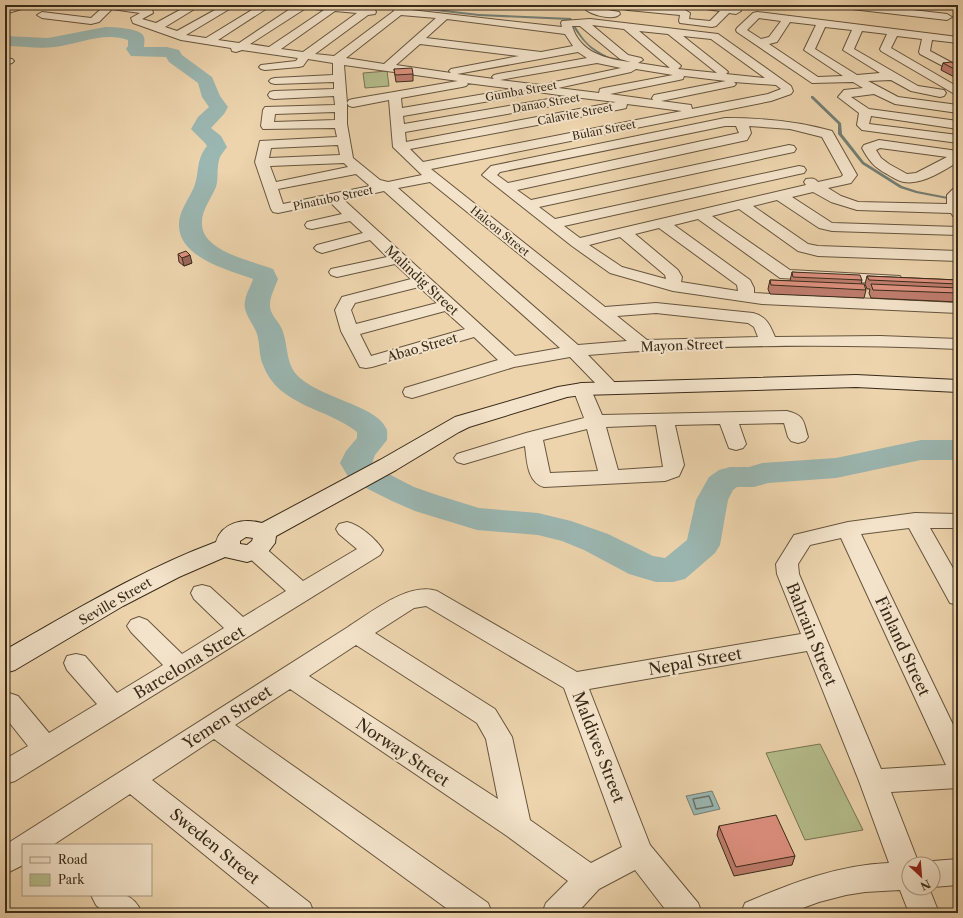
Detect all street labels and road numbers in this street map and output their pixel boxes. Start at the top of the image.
street label: Gumba Street [484,78,558,104]
street label: Danao Street [511,90,581,116]
street label: Calavite Street [536,100,614,128]
street label: Bulan Street [571,117,637,143]
street label: Pinatubo Street [292,183,374,213]
street label: Halcon Street [468,203,532,259]
street label: Malindig Street [382,242,462,318]
street label: Abao Street [384,329,459,365]
street label: Mayon Street [640,336,724,354]
street label: Seville Street [76,574,154,628]
street label: Bahrain Street [782,580,842,689]
street label: Finland Street [871,593,935,699]
street label: Barcelona Street [130,621,248,703]
street label: Nepal Street [647,643,744,679]
street label: Yemen Street [178,681,275,754]
street label: Maldives Street [569,689,629,806]
street label: Norway Street [353,713,454,791]
street label: Sweden Street [166,804,264,888]

